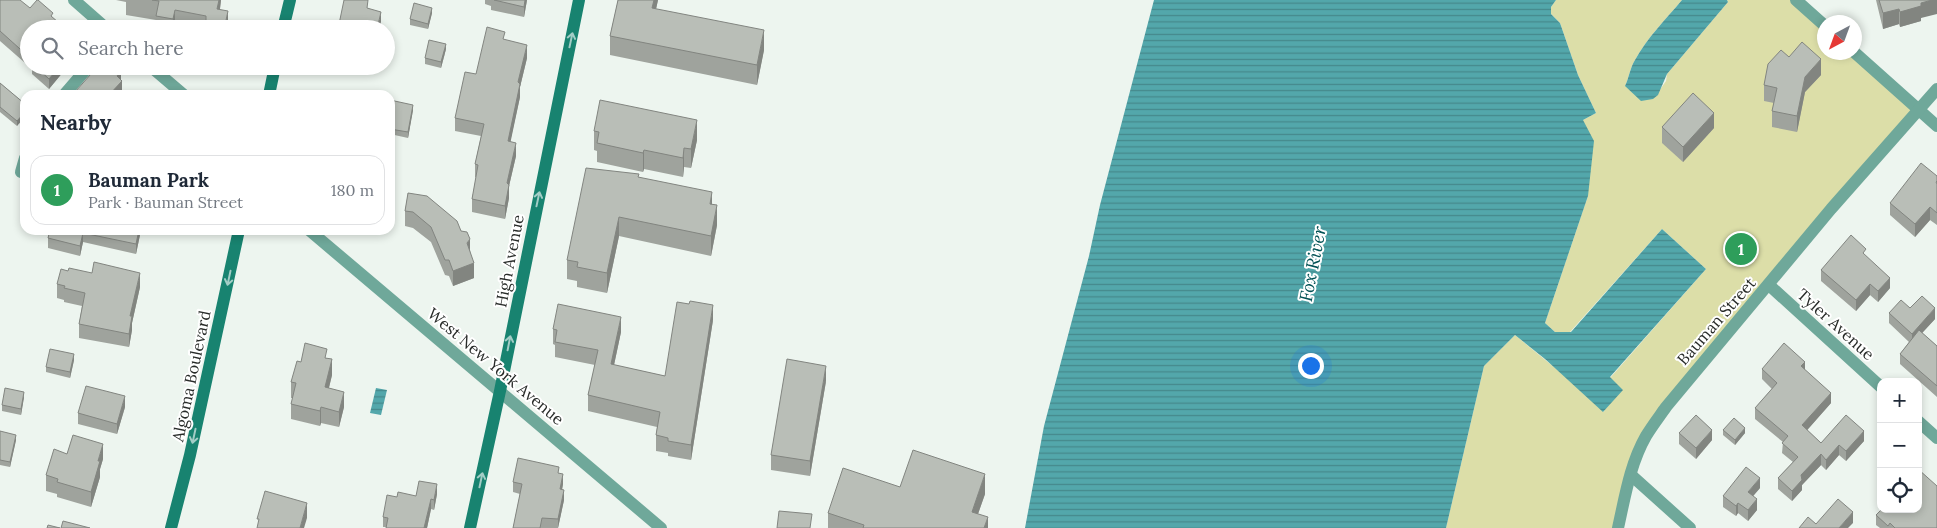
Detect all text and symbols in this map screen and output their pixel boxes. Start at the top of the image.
north arrow [1817,15,1862,60]
search box [20,20,395,75]
one-way arrow [566,32,576,48]
icon: search [38,34,66,62]
text: Search here [78,36,184,60]
text: Nearby [40,109,111,136]
text: Bauman Park [88,168,209,192]
text: 1 [54,180,60,200]
text: 180 m [331,180,374,200]
one-way arrow [534,191,543,207]
text: Park · Bauman Street [88,192,243,212]
street label: High Avenue [490,213,528,309]
water label: Fox River [1294,224,1331,304]
pin: 1 [1725,230,1757,268]
one-way arrow [224,269,233,285]
street label: Bauman Street [1673,273,1760,369]
street label: Tyler Avenue [1793,284,1879,364]
street label: West New York Avenue [424,303,568,429]
street label: Algoma Boulevard [167,308,215,444]
one-way arrow [504,335,514,351]
your location [1298,353,1324,379]
map controls [1877,378,1922,513]
button: + [1877,378,1922,423]
button: − [1877,423,1922,468]
one-way arrow [189,428,198,444]
button: locate [1877,468,1922,513]
one-way arrow [476,473,486,489]

